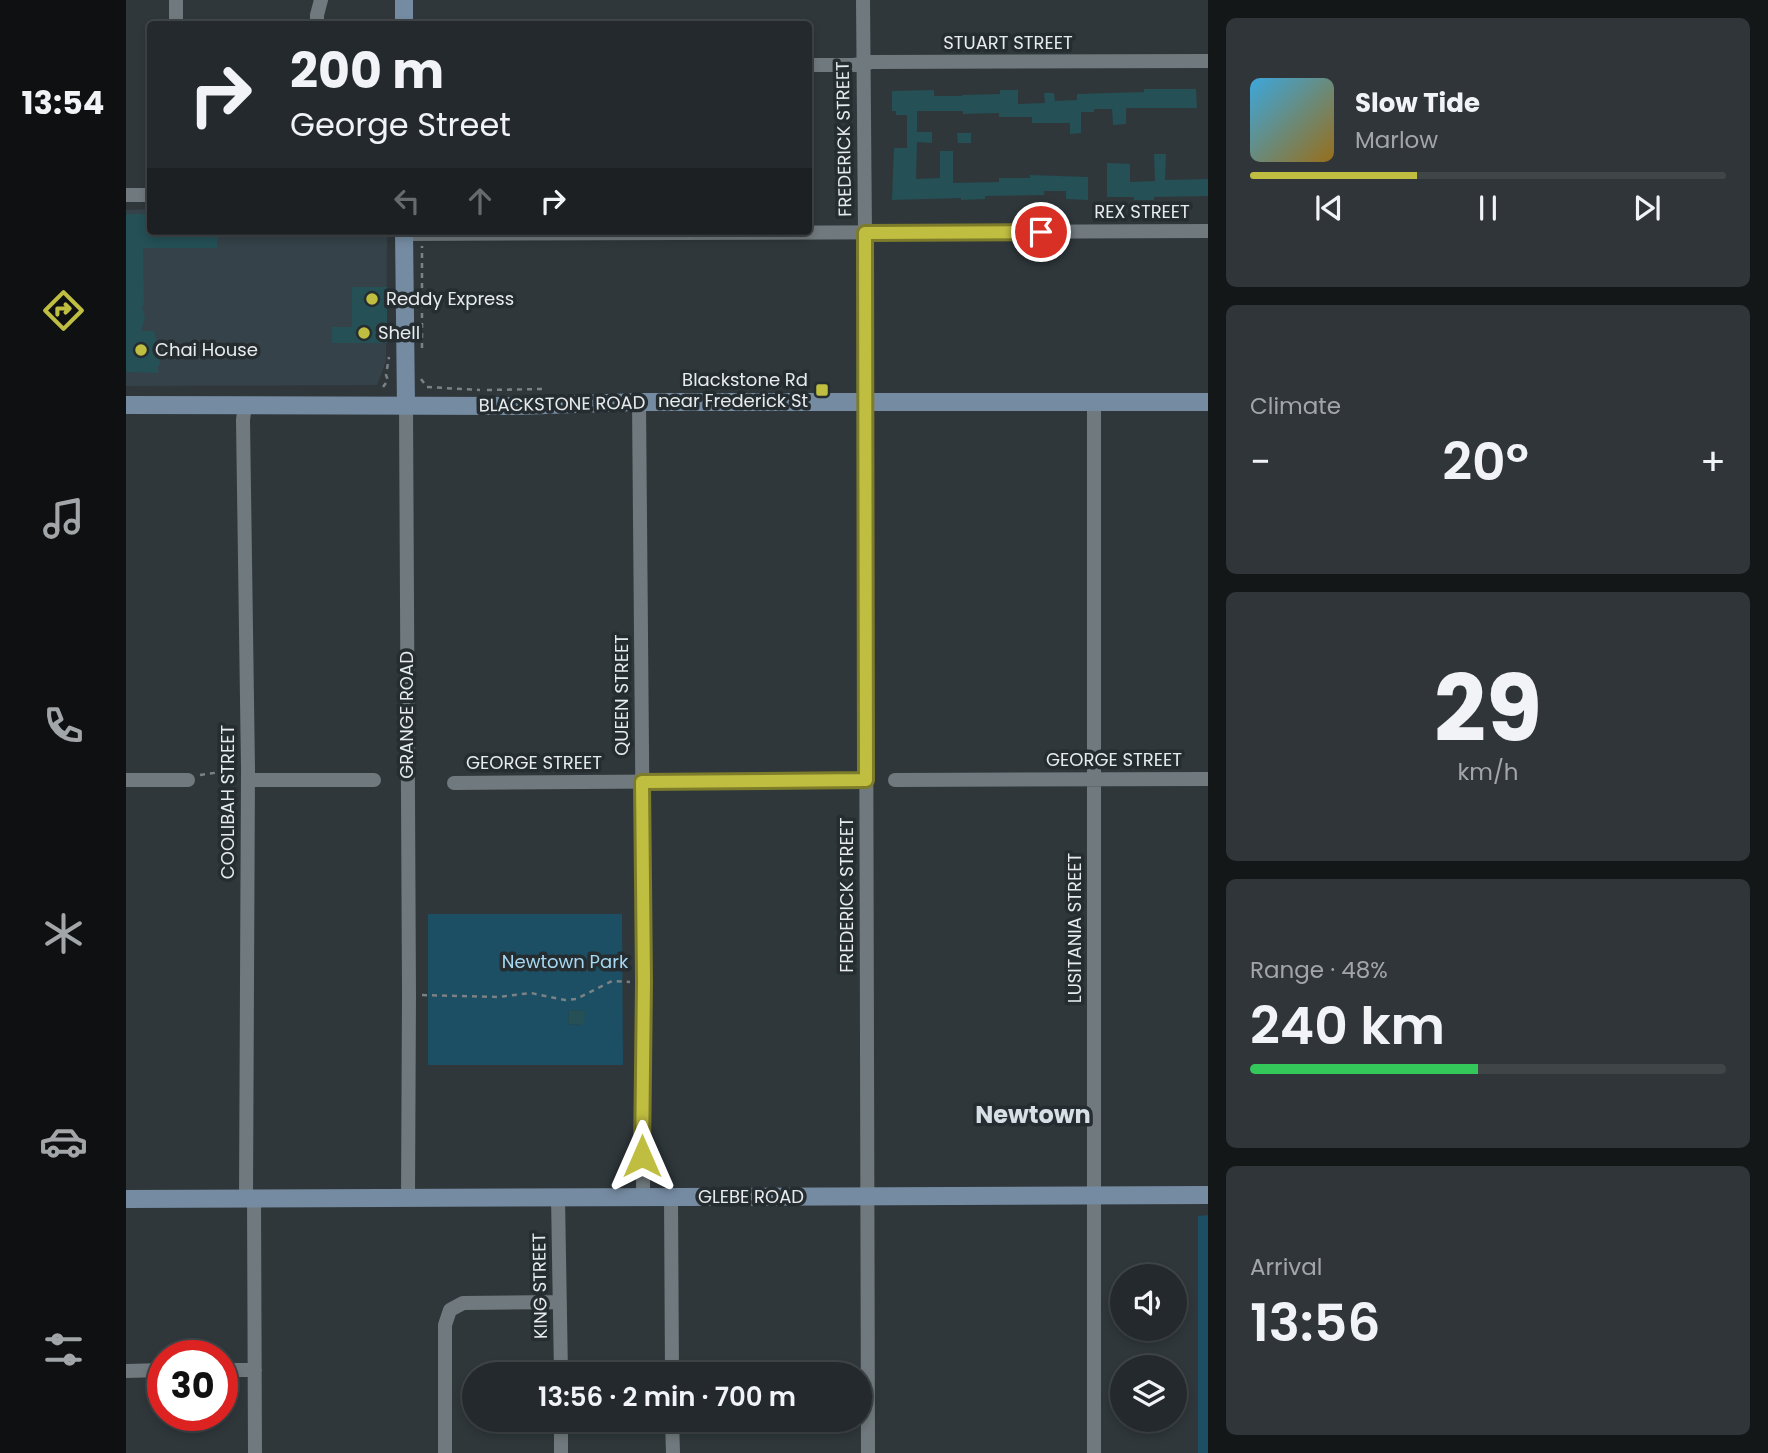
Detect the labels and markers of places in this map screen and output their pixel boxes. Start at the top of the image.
pin [1011,202,1071,262]
place label: Reddy Express [386,286,514,311]
marker: Reddy Express [364,291,380,307]
place label: Shell [378,320,420,345]
marker: Shell [356,325,372,341]
place label: Chai House [155,337,258,362]
marker: Chai House [133,342,149,358]
place label: Blackstone Rd near Frederick St [658,367,808,413]
marker: Blackstone Rd near Frederick St [814,382,830,398]

